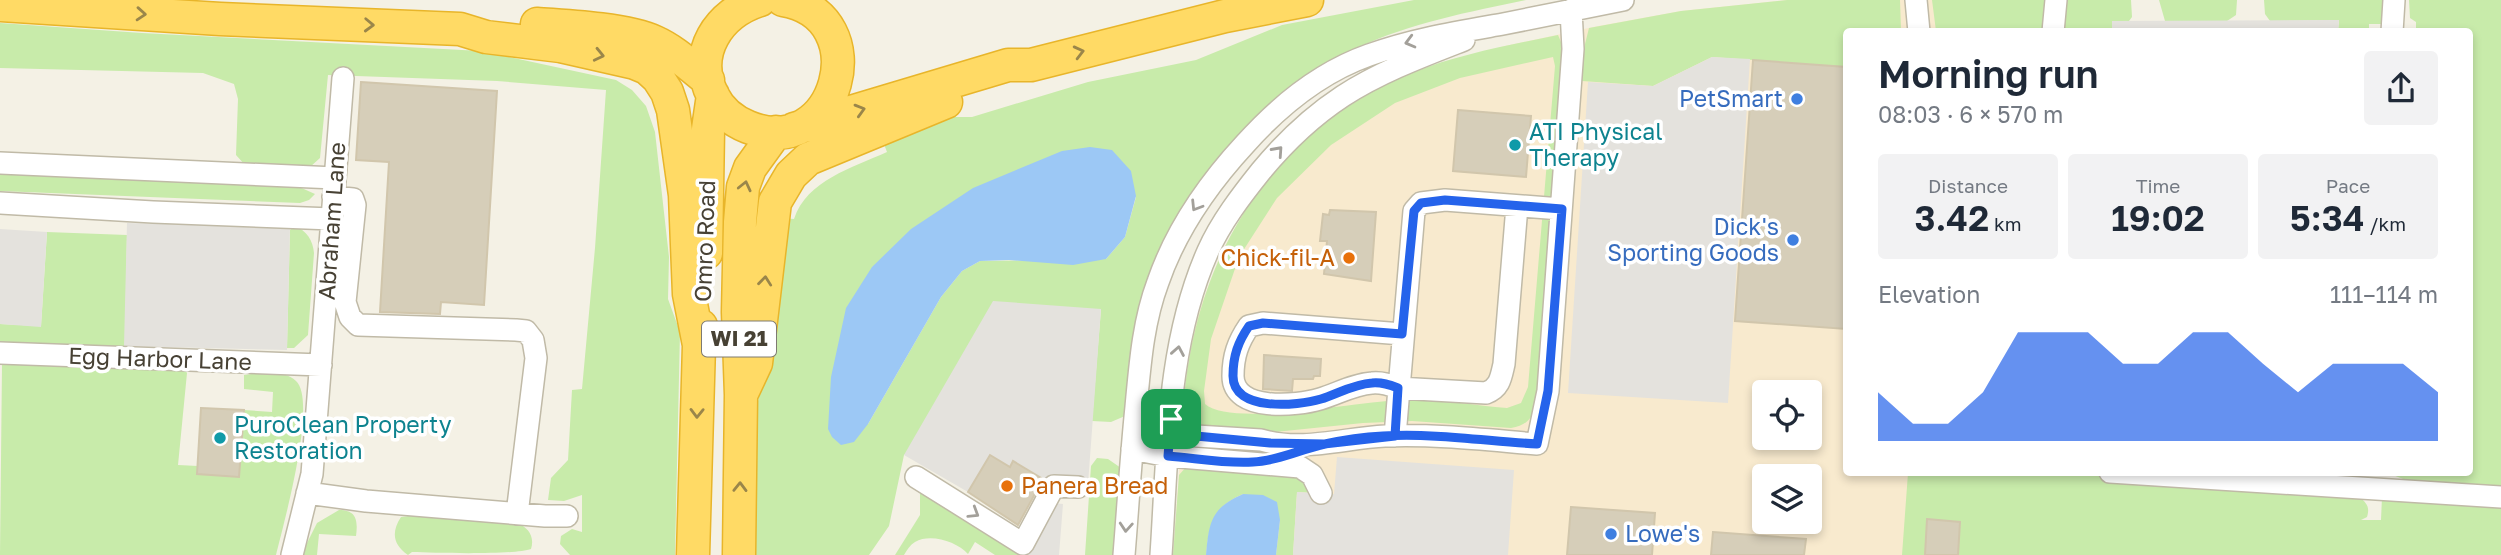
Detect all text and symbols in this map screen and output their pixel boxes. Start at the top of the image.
one-way arrow [136,7,147,22]
one-way arrow [363,18,374,33]
one-way arrow [1404,34,1416,48]
one-way arrow [1073,46,1085,60]
one-way arrow [593,47,605,61]
text: Morning run [1878,51,2099,96]
button: share [2364,51,2438,125]
place label: PetSmart [1679,84,1783,112]
marker: PetSmart [1789,91,1805,107]
text: 08:03 · 6 × 570 m [1878,100,2063,128]
one-way arrow [853,103,865,118]
place label: ATI Physical Therapy [1529,117,1663,171]
marker: ATI Physical Therapy [1507,137,1523,153]
street label: Abraham Lane [312,141,350,301]
one-way arrow [1270,146,1282,159]
text: Distance [1928,174,2008,197]
text: Time [2136,174,2180,197]
text: Pace [2326,174,2370,197]
street label: Omro Road [688,180,720,302]
one-way arrow [737,180,751,192]
text: 3.42 [1914,197,1989,239]
text: 19:02 [2111,197,2205,239]
text: 5:34 [2290,197,2365,239]
one-way arrow [1192,198,1205,211]
place label: Dick's Sporting Goods [1607,212,1779,266]
text: km [1989,212,2022,235]
text: /km [2365,212,2406,235]
marker: Dick's Sporting Goods [1785,232,1801,248]
place label: Chick-fil-A [1221,243,1335,271]
marker: Chick-fil-A [1341,250,1357,266]
one-way arrow [757,276,772,287]
text: Elevation [1878,280,1980,308]
text: 111–114 m [2330,280,2438,308]
road number: WI 21 [702,322,776,356]
street label: Egg Harbor Lane [68,341,252,375]
one-way arrow [1170,346,1185,357]
map controls [1752,380,1822,534]
button: locate [1752,380,1822,450]
pin [1141,389,1201,449]
icon: arrive [1152,400,1190,438]
one-way arrow [690,408,705,419]
place label: PuroClean Property Restoration [234,410,452,464]
marker: PuroClean Property Restoration [212,430,228,446]
button: layers [1752,464,1822,534]
place label: Panera Bread [1021,471,1168,499]
marker: Panera Bread [999,478,1015,494]
one-way arrow [732,481,748,492]
one-way arrow [966,505,979,518]
place label: Lowe's [1625,519,1700,547]
one-way arrow [1119,521,1134,532]
marker: Lowe's [1603,526,1619,542]

